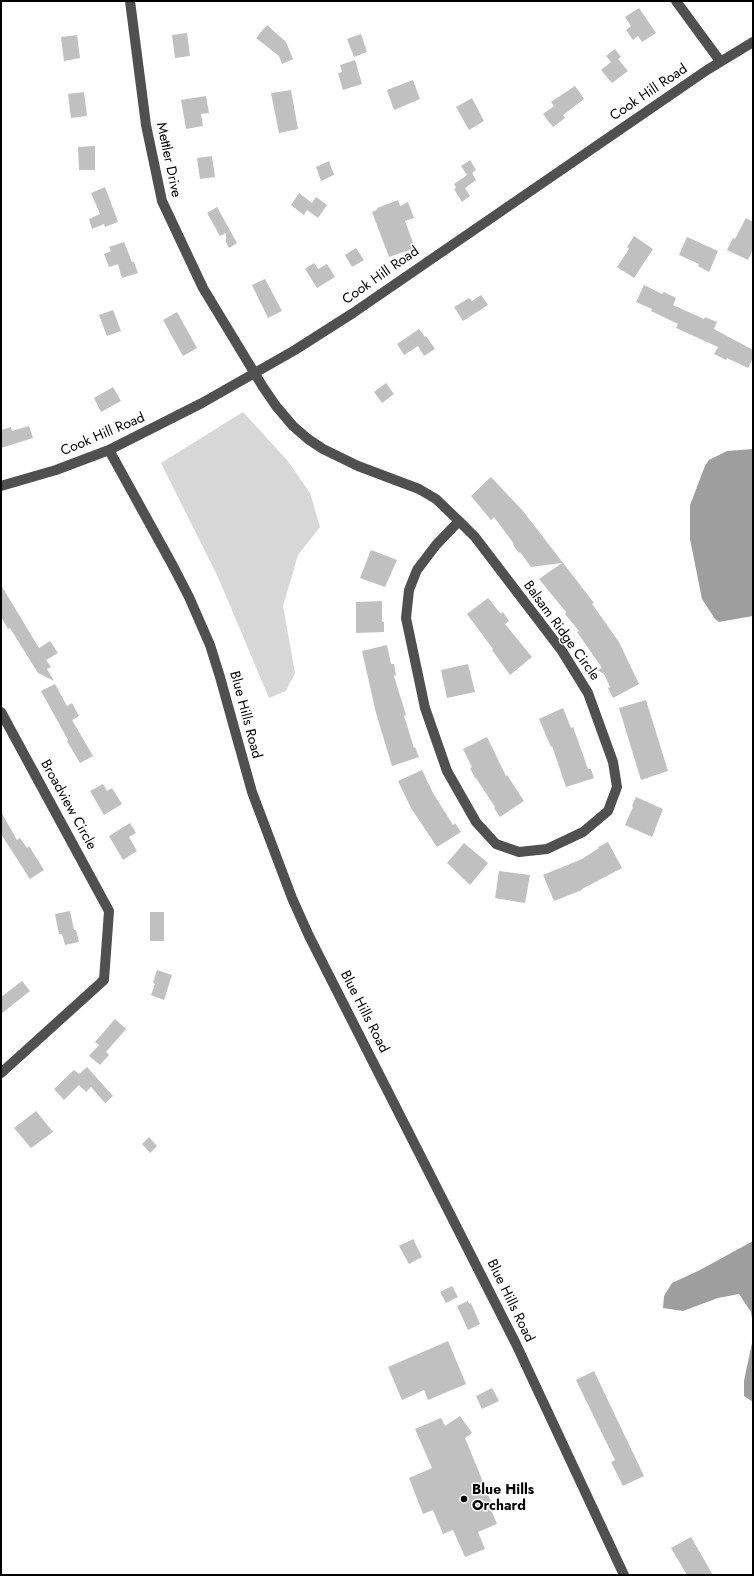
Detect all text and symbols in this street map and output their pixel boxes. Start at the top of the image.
street label: Cook Hill Road [607,61,691,125]
street label: Mettler Drive [152,121,184,199]
street label: Cook Hill Road [339,243,423,309]
street label: Cook Hill Road [58,410,148,460]
street label: Balsam Ridge Circle [519,578,603,684]
street label: Blue Hills Road [225,669,265,761]
street label: Broadview Circle [36,757,100,853]
street label: Blue Hills Road [336,968,392,1056]
street label: Blue Hills Road [483,1257,537,1345]
place label: Blue Hills Orchard [472,1483,534,1516]
marker: Blue Hills Orchard [459,1494,469,1504]

